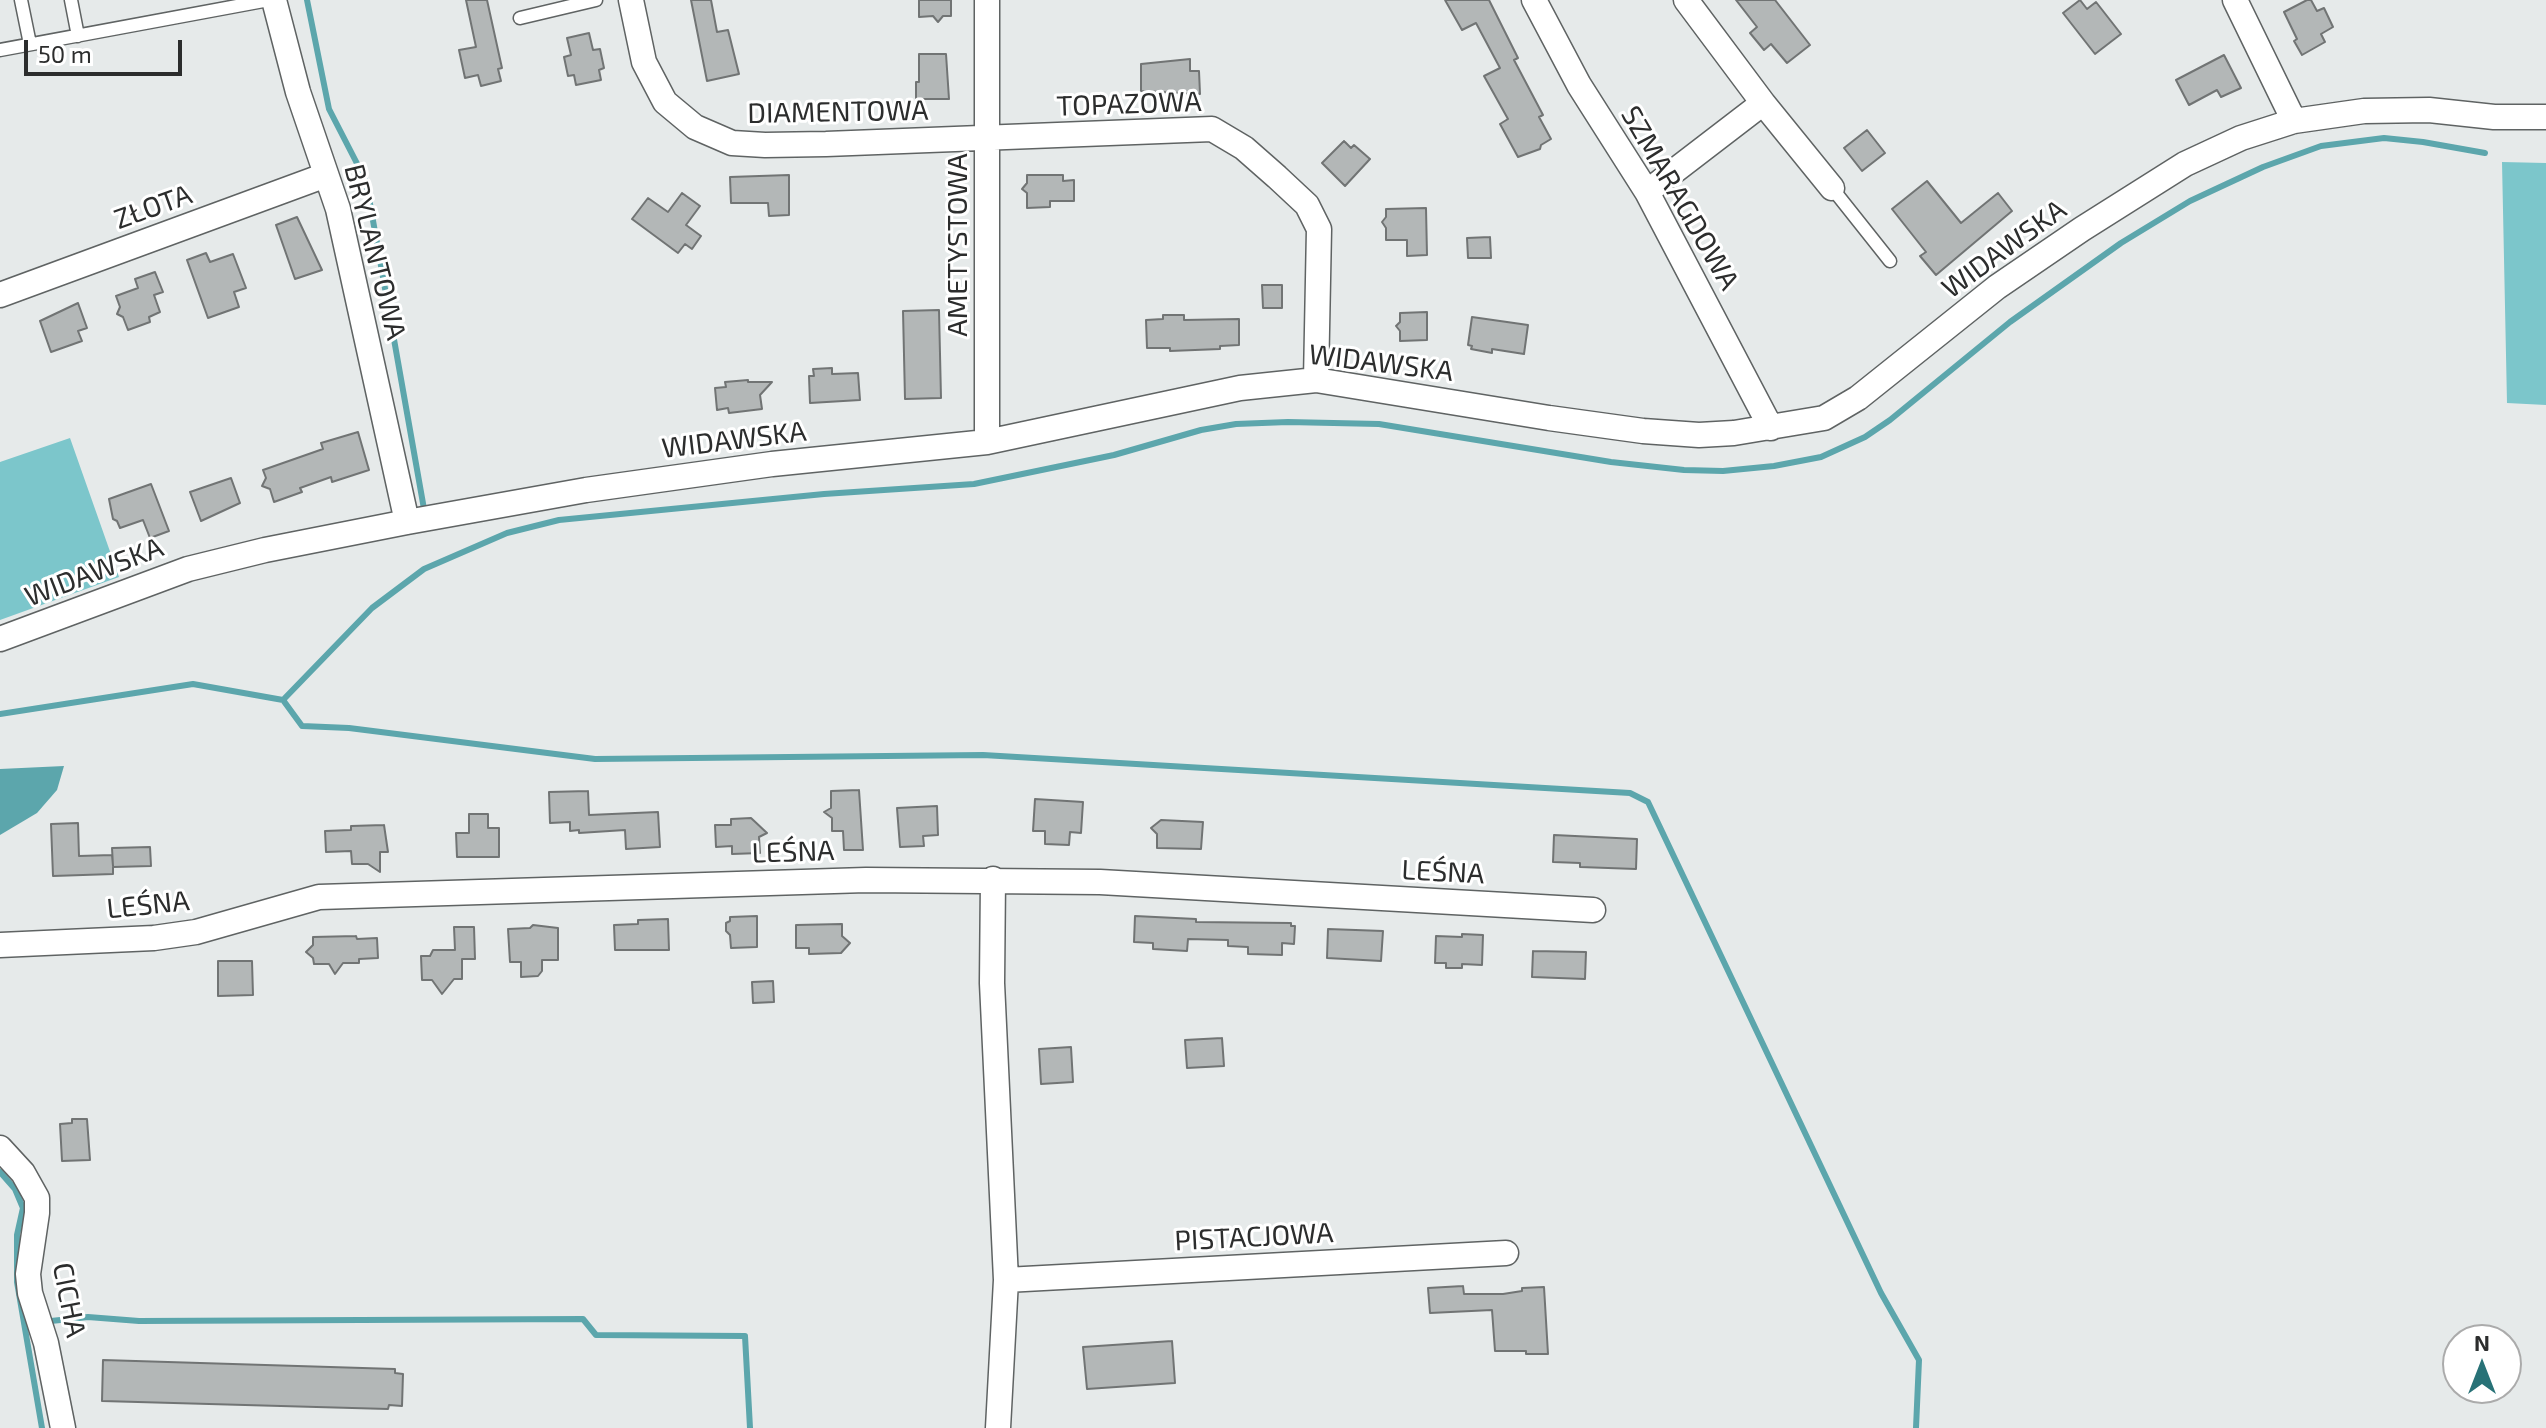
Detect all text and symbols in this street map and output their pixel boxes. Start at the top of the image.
scale bar [28,24,186,74]
text: 50 m [38,39,92,68]
street label: TOPAZOWA [1056,85,1202,123]
street label: DIAMENTOWA [747,94,929,130]
street label: SZMARAGDOWA [1614,100,1746,296]
street label: AMETYSTOWA [941,153,975,337]
street label: BRYLANTOWA [337,161,413,343]
street label: ZŁOTA [110,177,196,237]
street label: WIDAWSKA [1935,193,2073,305]
street label: WIDAWSKA [1307,337,1455,389]
street label: WIDAWSKA [660,414,808,466]
street label: WIDAWSKA [20,530,168,614]
street label: LEŚNA [751,834,835,870]
street label: LEŚNA [1401,853,1485,891]
street label: LEŚNA [105,884,191,926]
street label: PISTACJOWA [1174,1216,1334,1258]
street label: CICHA [45,1260,93,1340]
north arrow [2442,1324,2522,1404]
text: N [2474,1329,2490,1355]

